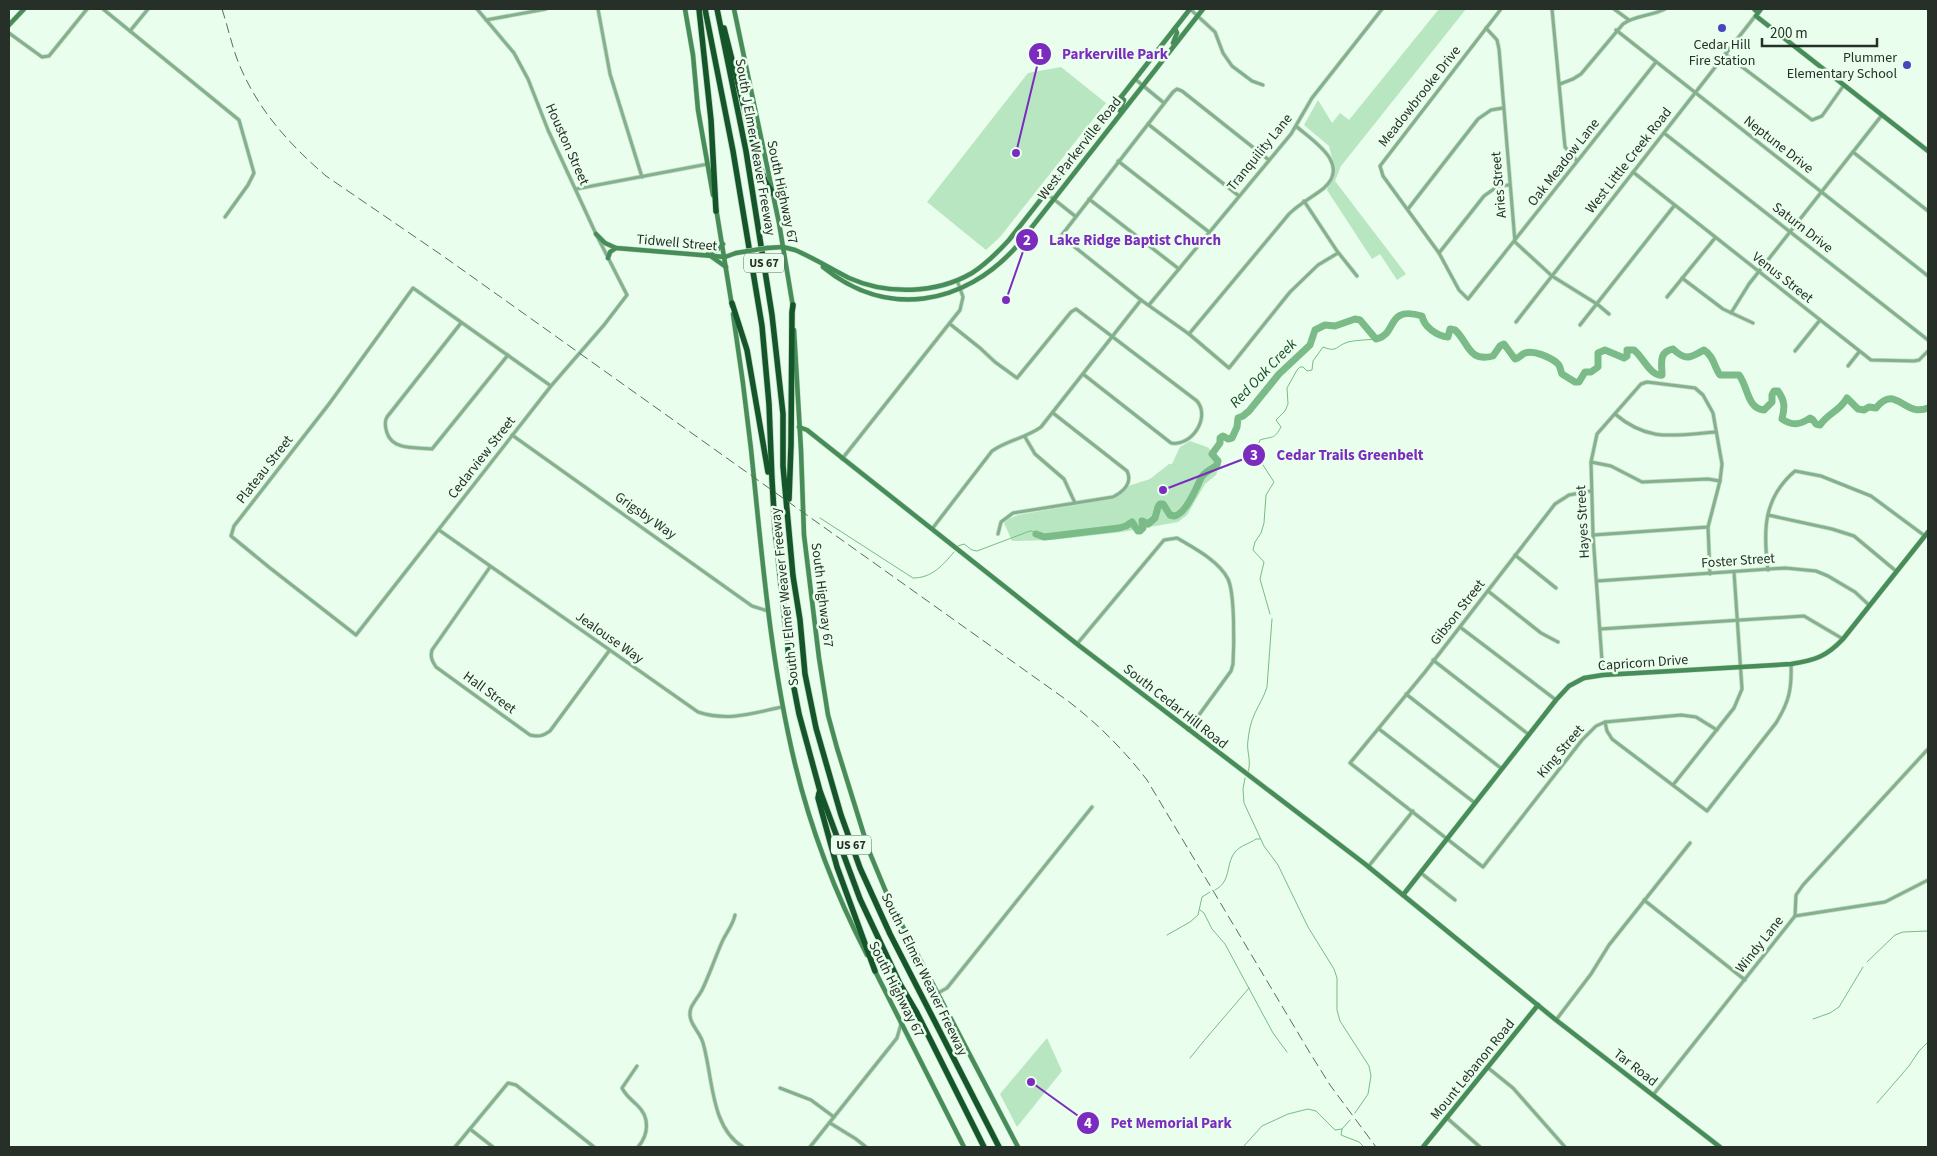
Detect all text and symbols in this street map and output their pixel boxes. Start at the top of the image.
scale bar [1762,15,1877,47]
marker: Cedar Hill Fire Station [1716,22,1728,34]
text: 200 m [1770,23,1808,44]
place label: Cedar Hill Fire Station [1689,35,1755,71]
callout: Parkerville Park [1027,39,1178,69]
street label: Meadowbrooke Drive [1374,42,1466,152]
text: 1 [1036,44,1044,65]
text: Parkerville Park [1062,44,1169,65]
place label: Plummer Elementary School [1787,48,1897,84]
street label: South J Elmer Weaver Freeway [730,57,781,238]
marker: Plummer Elementary School [1901,59,1913,71]
street label: West Parkerville Road [1033,93,1126,204]
street label: Houston Street [540,100,594,189]
street label: West Little Creek Road [1581,103,1677,218]
street label: Tranquility Lane [1222,110,1297,196]
street label: Neptune Drive [1739,111,1818,178]
street label: Oak Meadow Lane [1523,114,1605,211]
street label: South Highway 67 [761,139,803,246]
street label: Aries Street [1486,151,1512,219]
street label: Saturn Drive [1768,198,1837,258]
callout: Lake Ridge Baptist Church [1014,225,1231,255]
street label: Tidwell Street [636,230,718,256]
text: 2 [1023,230,1031,251]
text: Lake Ridge Baptist Church [1049,230,1221,251]
street label: Venus Street [1747,247,1817,308]
road number: US 67 [744,254,784,272]
water label: Red Oak Creek [1225,333,1302,413]
street label: Cedarview Street [443,412,521,503]
street label: Plateau Street [232,431,298,508]
callout: Cedar Trails Greenbelt [1241,440,1433,470]
text: 3 [1250,445,1258,466]
text: Cedar Trails Greenbelt [1276,445,1424,466]
street label: Hayes Street [1571,485,1595,559]
street label: Grigsby Way [611,487,681,545]
street label: South J Elmer Weaver Freeway [766,506,804,687]
street label: South Highway 67 [806,542,838,649]
street label: Foster Street [1700,548,1776,574]
street label: Gibson Street [1426,575,1490,650]
street label: Jealouse Way [571,607,648,669]
street label: Capricorn Drive [1597,650,1689,676]
street label: South Cedar Hill Road [1119,660,1232,754]
street label: Hall Street [459,667,520,719]
street label: King Street [1532,720,1589,783]
road number: US 67 [831,836,871,854]
street label: South J Elmer Weaver Freeway [876,890,973,1060]
street label: Windy Lane [1731,912,1789,977]
street label: South Highway 67 [863,938,929,1041]
street label: Mount Lebanon Road [1426,1015,1520,1124]
street label: Tar Road [1609,1044,1662,1091]
callout: Pet Memorial Park [1075,1108,1241,1138]
text: 4 [1084,1113,1092,1134]
text: Pet Memorial Park [1110,1113,1232,1134]

